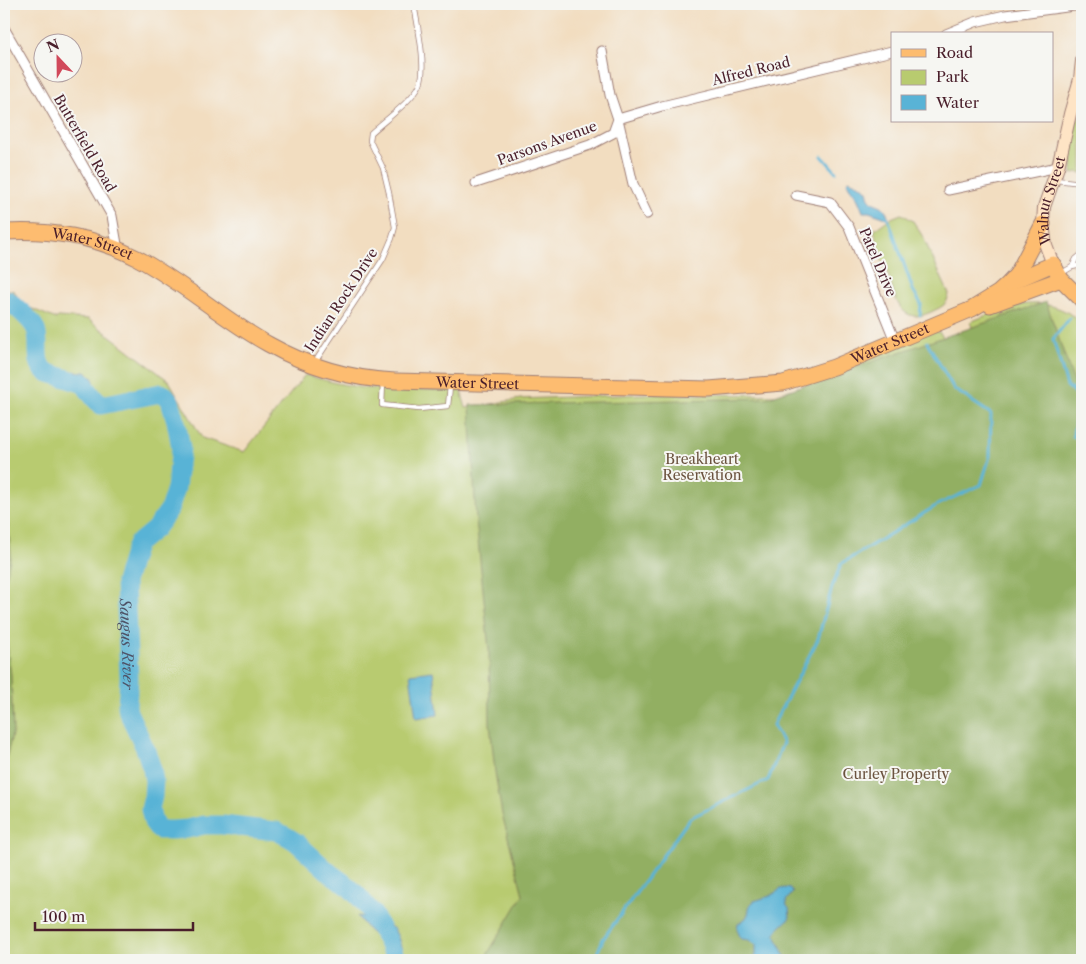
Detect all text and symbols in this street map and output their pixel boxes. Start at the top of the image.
north arrow [32,32,82,82]
legend [891,32,1054,122]
text: N [44,35,62,57]
text: Road [936,43,973,62]
street label: Alfred Road [709,52,792,90]
text: Park [936,67,970,86]
street label: Butterfield Road [50,91,120,195]
text: Water [935,93,980,112]
street label: Parsons Avenue [495,117,599,169]
street label: Walnut Street [1034,154,1069,247]
street label: Water Street [50,224,136,264]
street label: Patel Drive [855,225,901,299]
street label: Indian Rock Drive [301,244,381,356]
street label: Water Street [847,319,932,368]
street label: Water Street [435,373,519,393]
park label: Breakheart Reservation [663,450,742,484]
water label: Saugus River [116,597,139,691]
park label: Curley Property [843,765,950,783]
scale bar [35,899,192,931]
text: 100 m [42,907,85,926]

